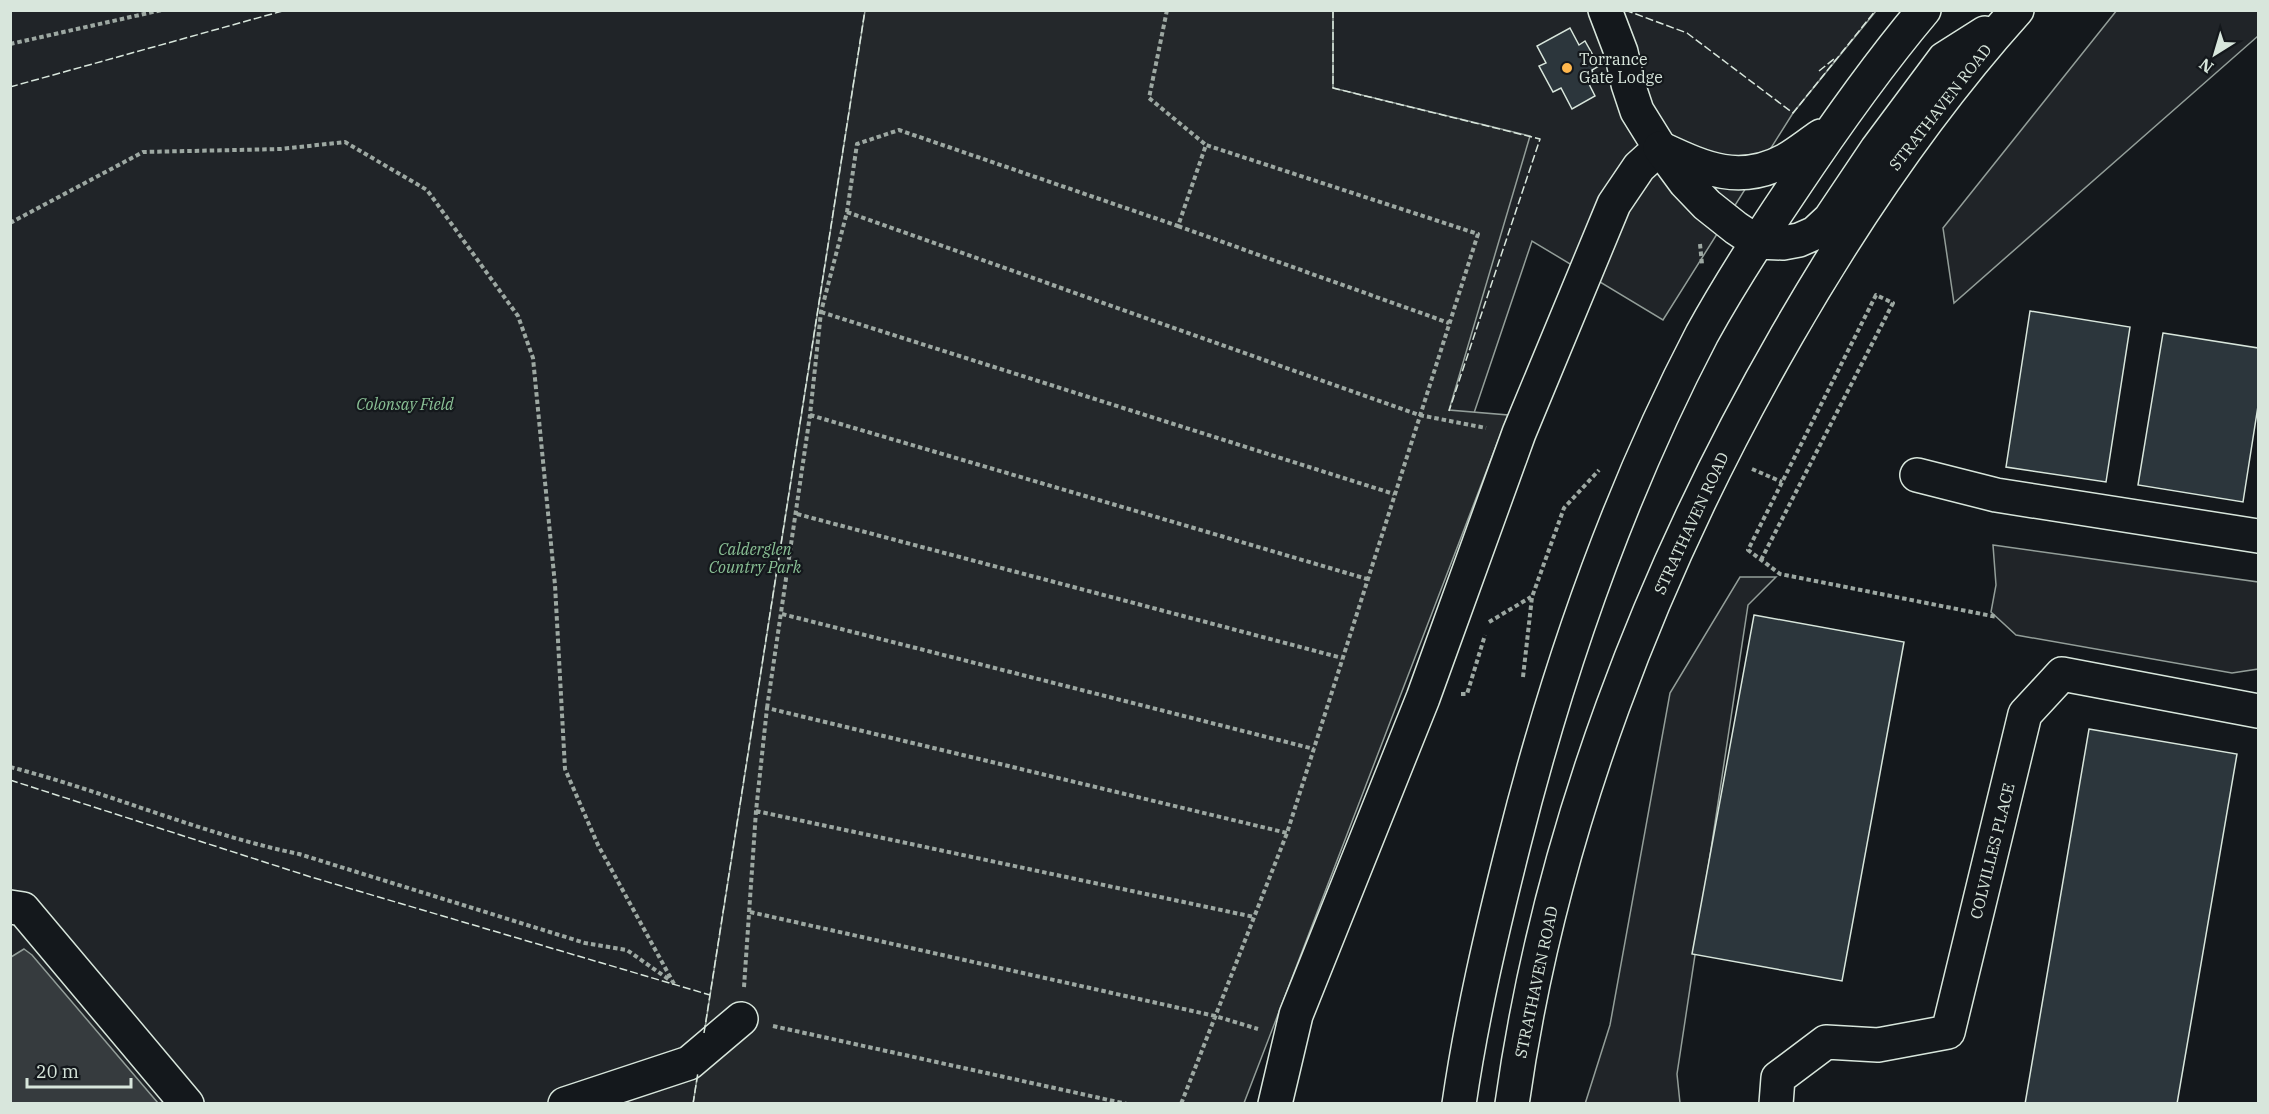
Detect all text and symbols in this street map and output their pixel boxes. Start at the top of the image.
north arrow [2185,24,2245,84]
street label: STRATHAVEN ROAD [1884,40,1996,174]
place label: Torrance Gate Lodge [1579,49,1663,87]
text: N [2195,54,2217,78]
marker: Torrance Gate Lodge [1560,61,1574,75]
park label: Colonsay Field [356,394,454,414]
street label: STRATHAVEN ROAD [1649,449,1733,597]
park label: Calderglen Country Park [709,539,802,577]
street label: COLVILLES PLACE [1965,781,2019,921]
street label: STRATHAVEN ROAD [1510,904,1562,1060]
scale bar [27,1051,130,1089]
text: 20 m [36,1060,79,1083]

